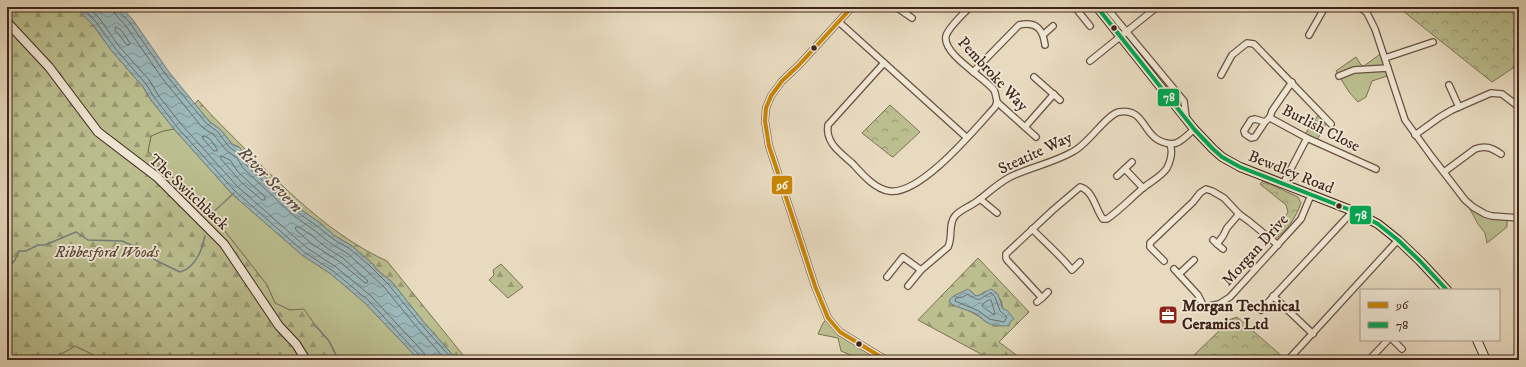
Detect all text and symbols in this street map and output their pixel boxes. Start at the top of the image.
unlabelled marker [1109,23,1119,33]
street label: Pembroke Way [953,33,1033,116]
unlabelled marker [809,43,819,53]
line badge: 78 [1157,88,1180,107]
text: 78 [1163,91,1175,105]
street label: Burlish Close [1279,100,1364,156]
street label: Steatite Way [995,127,1076,179]
water label: River Severn [232,141,307,218]
street label: Bewdley Road [1245,146,1337,198]
street label: The Switchback [145,150,233,234]
line badge: 96 [771,175,793,195]
text: 96 [775,179,789,193]
unlabelled marker [1334,201,1344,211]
line badge: 78 [1349,205,1372,225]
text: 78 [1355,209,1367,223]
street label: Morgan Drive [1217,210,1293,290]
park label: Ribbesford Woods [54,242,160,262]
legend [1360,289,1500,341]
place label: Morgan Technical Ceramics Ltd [1182,296,1301,334]
text: 96 [1395,298,1409,313]
office icon: Morgan Technical Ceramics Ltd [1157,304,1179,326]
text: 78 [1396,318,1408,333]
unlabelled marker [854,339,864,349]

